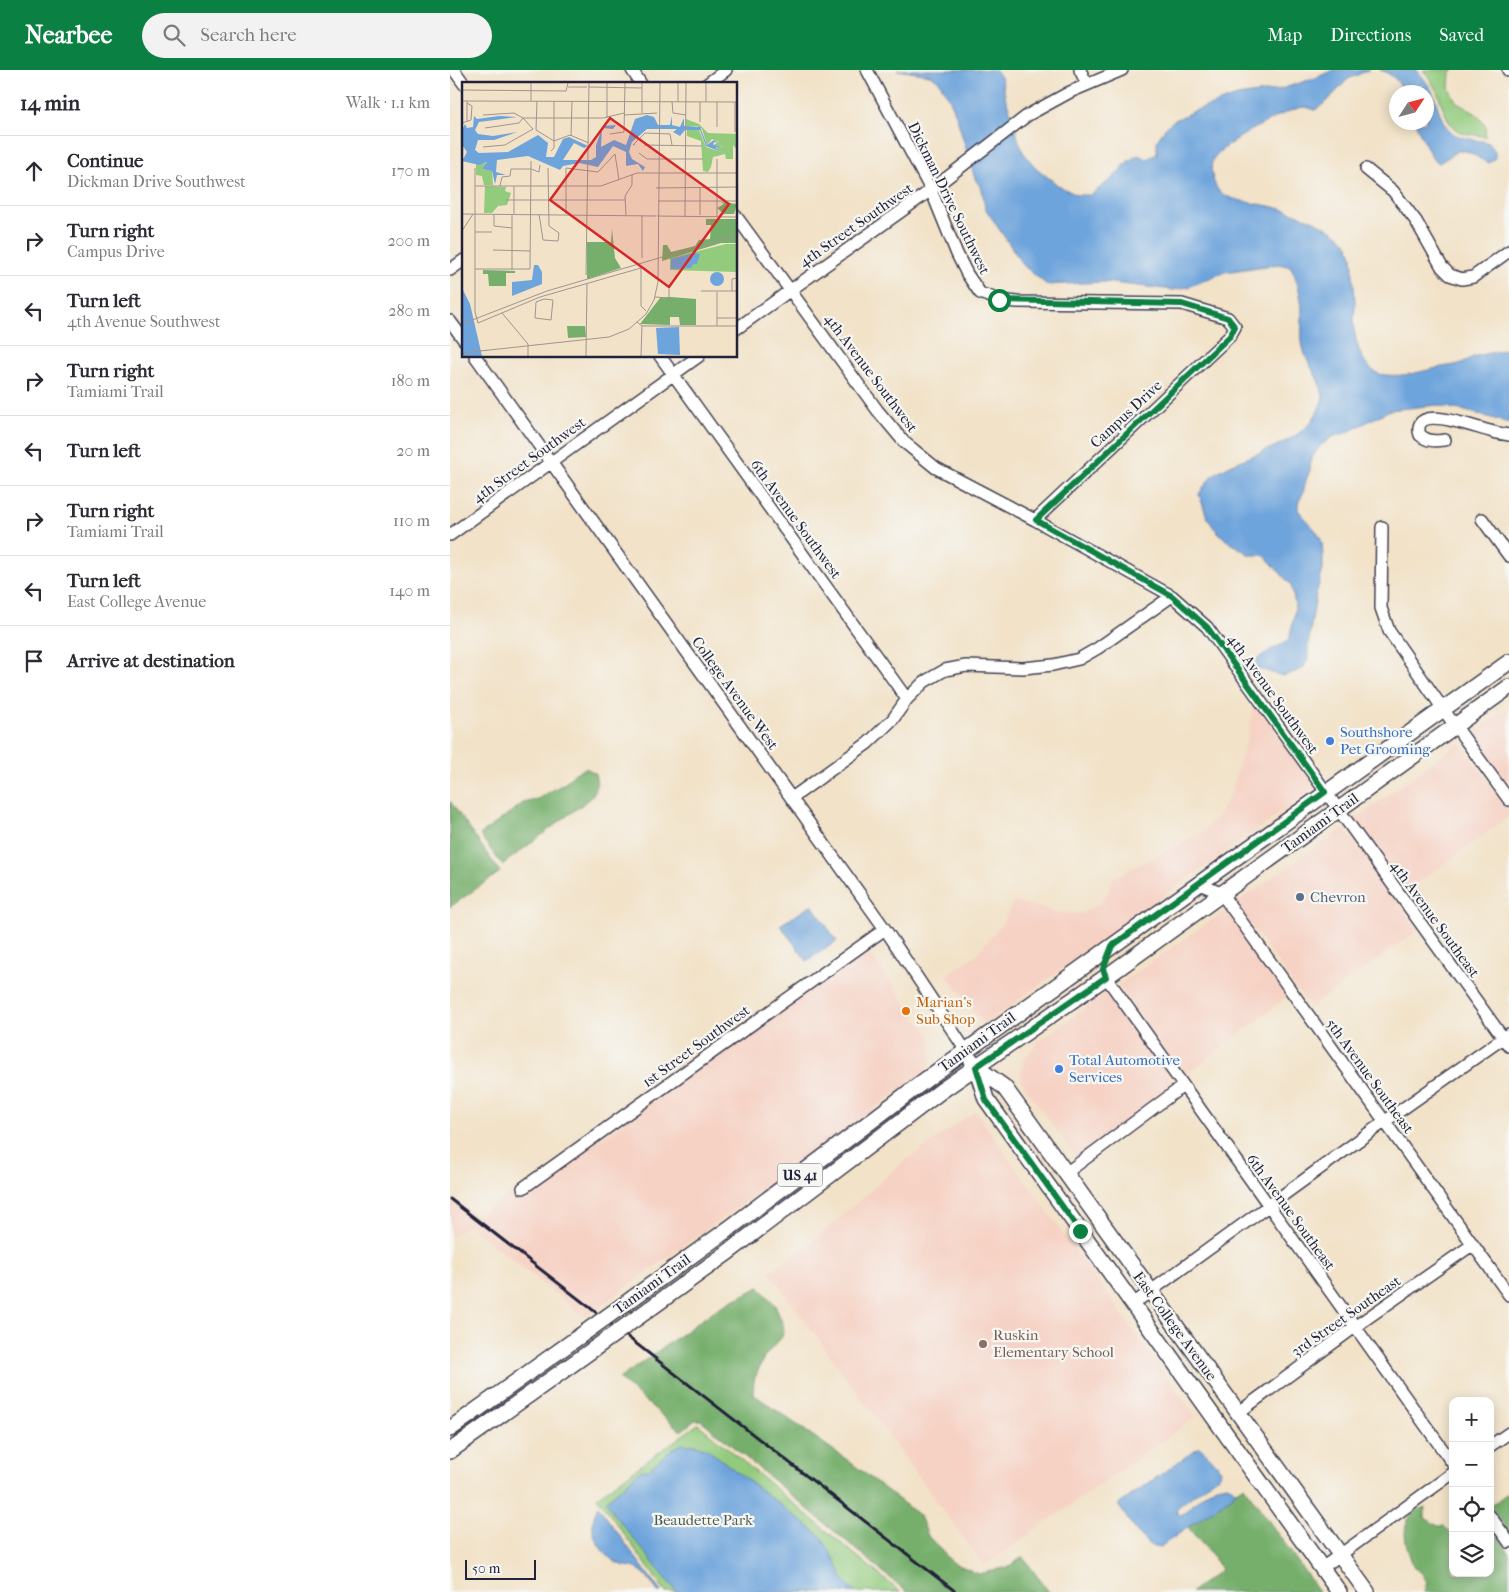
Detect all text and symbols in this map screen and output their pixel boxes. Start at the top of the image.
search box [142,13,492,58]
text: Nearbee [25,21,112,49]
icon: search [160,21,188,49]
text: Search here [200,24,297,46]
text: Map [1268,25,1302,46]
text: Directions [1330,25,1411,46]
text: Saved [1439,25,1484,46]
inset map [462,82,738,358]
north arrow [1389,85,1434,130]
text: 14 min [20,91,80,115]
text: Walk · 1.1 km [346,93,430,112]
street label: Dickman Drive Southwest [904,119,994,278]
text: Continue [67,150,143,172]
icon: ahead [20,157,48,185]
text: 170 m [391,161,430,180]
text: Dickman Drive Southwest [67,172,246,191]
street label: 4th Street Southwest [796,179,917,271]
text: Turn right [67,220,154,242]
icon: right [20,227,48,255]
text: 200 m [387,231,430,250]
text: Campus Drive [67,242,165,261]
route start [988,289,1011,312]
text: Turn left [67,290,141,312]
icon: left [20,297,48,325]
text: 280 m [388,301,430,320]
street label: 4th Avenue Southwest [821,310,922,436]
text: 4th Avenue Southwest [67,312,220,331]
text: Turn right [67,360,154,382]
icon: right [20,367,48,395]
text: 180 m [391,371,430,390]
street label: Campus Drive [1086,376,1166,452]
text: Tamiami Trail [67,382,164,401]
street label: 4th Street Southwest [469,413,589,507]
icon: left [20,437,48,465]
text: Turn left [67,440,141,462]
text: 20 m [396,441,430,460]
street label: 6th Avenue Southwest [747,456,846,583]
text: Turn right [67,500,154,522]
icon: right [20,507,48,535]
text: 110 m [393,511,430,530]
text: Tamiami Trail [67,522,164,541]
text: Turn left [67,570,141,592]
icon: left [20,577,48,605]
text: 140 m [389,581,430,600]
text: East College Avenue [67,592,206,611]
street label: 4th Avenue Southwest [1223,631,1323,758]
street label: College Avenue West [688,633,782,754]
icon: arrive [20,647,48,675]
text: Arrive at destination [67,650,235,672]
place label: Southshore Pet Grooming [1340,723,1431,758]
marker: Southshore Pet Grooming [1324,735,1336,747]
street label: Tamiami Trail [1278,789,1362,857]
street label: 4th Avenue Southeast [1387,857,1484,981]
place label: Chevron [1310,888,1366,906]
marker: Chevron [1294,891,1306,903]
place label: Marian's Sub Shop [916,993,975,1028]
street label: 1st Street Southwest [639,1001,754,1091]
marker: Marian's Sub Shop [900,1005,912,1017]
street label: Tamiami Trail [935,1008,1019,1076]
street label: 5th Avenue Southeast [1322,1015,1418,1138]
place label: Total Automotive Services [1069,1051,1181,1086]
marker: Total Automotive Services [1053,1063,1065,1075]
street label: 6th Avenue Southeast [1243,1150,1340,1274]
road number: US 41 [778,1164,822,1186]
route end [1069,1220,1092,1243]
street label: Tamiami Trail [610,1250,694,1318]
street label: East College Avenue [1129,1268,1221,1385]
street label: 3rd Street Southeast [1288,1271,1405,1360]
place label: Ruskin Elementary School [993,1326,1114,1361]
marker: Ruskin Elementary School [977,1338,989,1350]
map controls [1449,1397,1494,1577]
button: + [1449,1397,1494,1442]
button: − [1449,1442,1494,1487]
button: locate [1449,1487,1494,1532]
park label: Beaudette Park [653,1511,753,1529]
button: layers [1449,1532,1494,1577]
scale bar [465,1557,536,1580]
text: 50 m [472,1560,500,1577]

